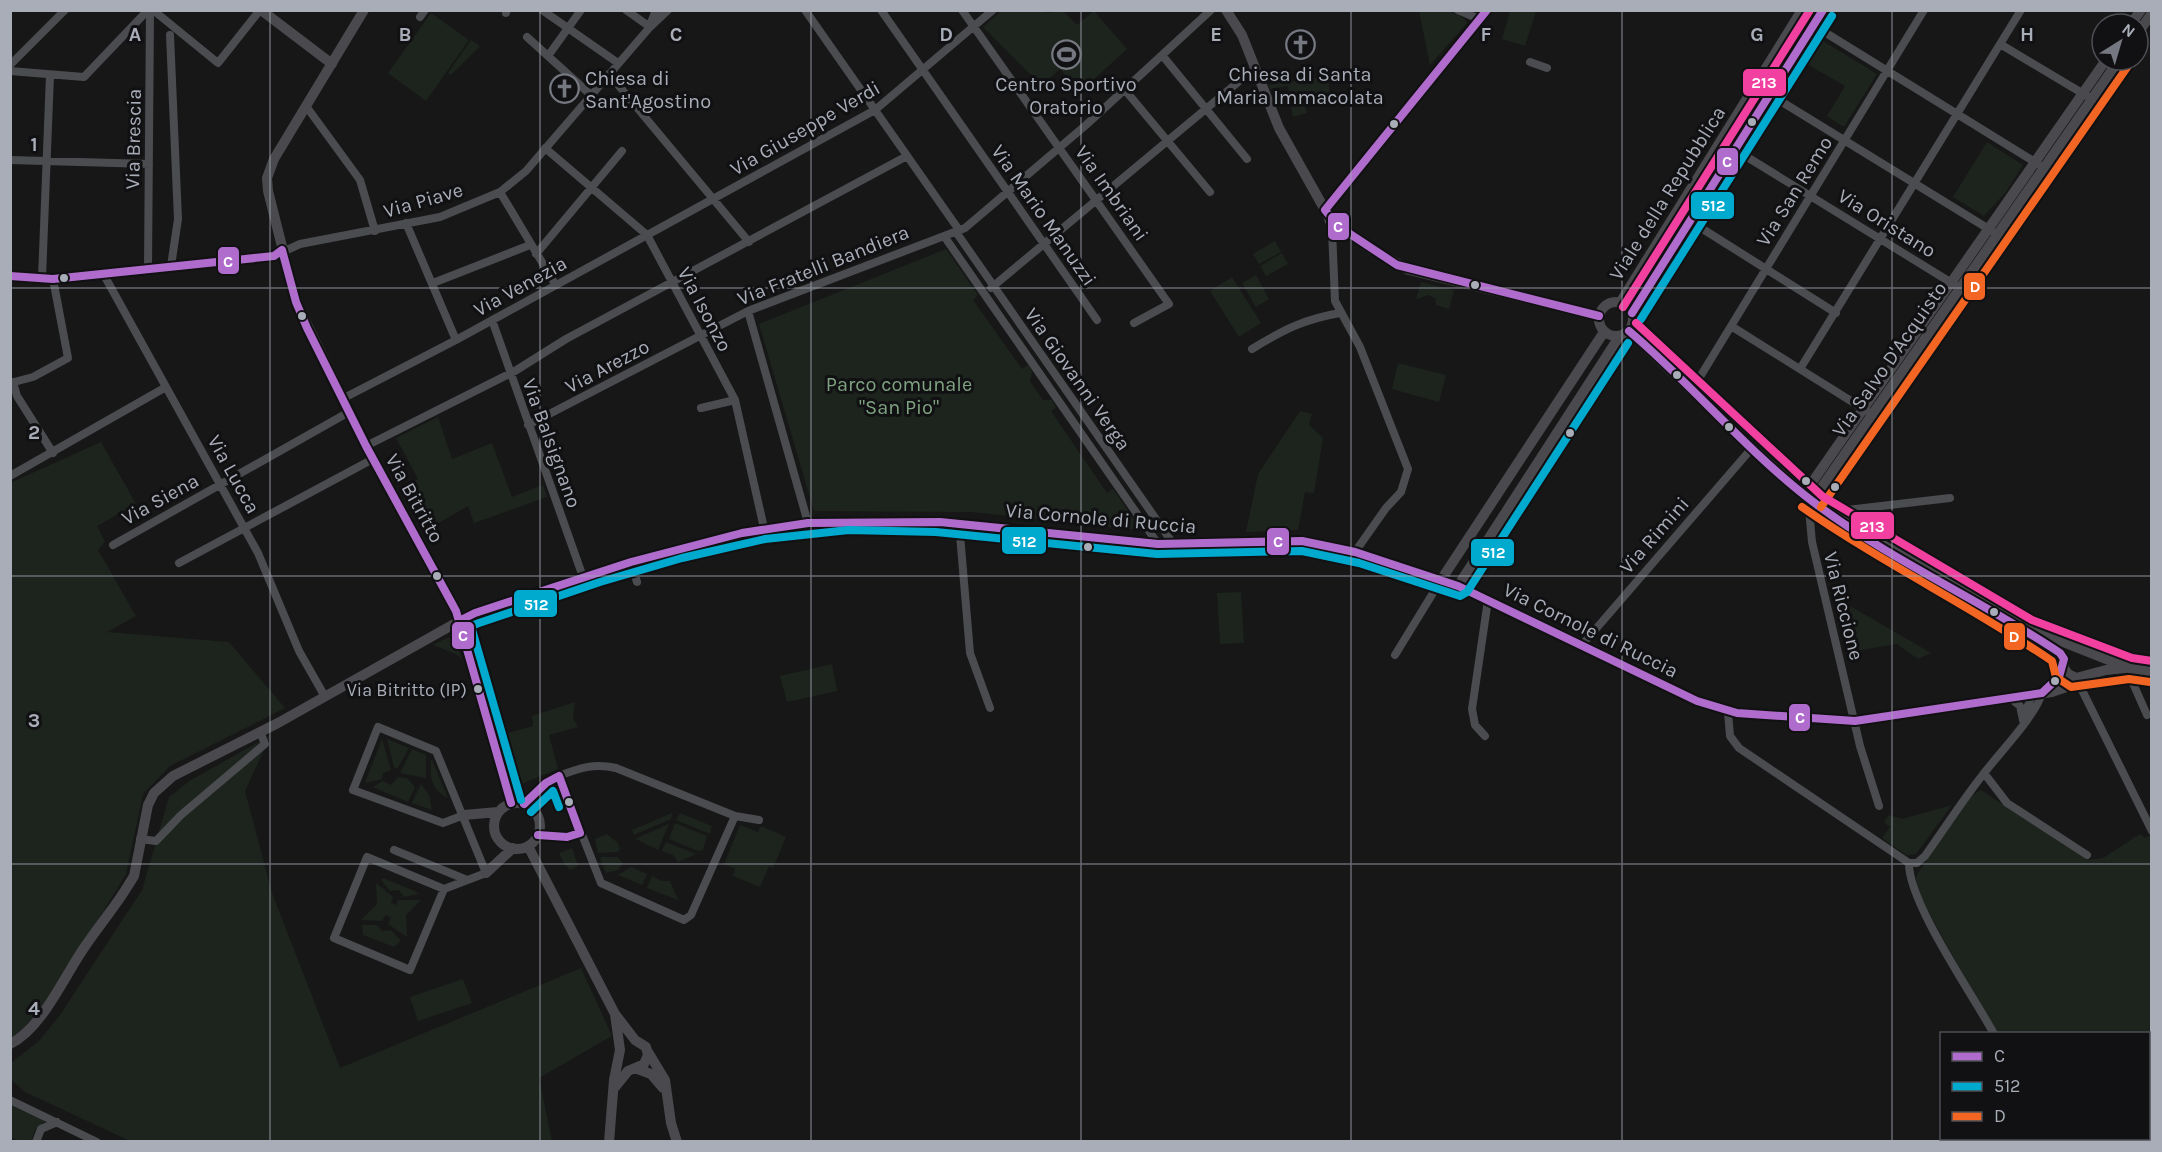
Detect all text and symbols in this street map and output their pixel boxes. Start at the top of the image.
north arrow [2090,12,2150,72]
text: N [2118,19,2139,41]
text: A [129,23,142,46]
text: B [399,23,411,46]
text: C [670,23,682,46]
text: D [939,23,953,46]
text: E [1210,23,1222,46]
text: F [1481,23,1492,46]
text: G [1750,23,1764,46]
text: H [2020,23,2034,46]
church icon: Chiesa di Santa Maria Immacolata [1284,28,1316,60]
sports icon: Centro Sportivo Oratorio [1050,38,1082,70]
place label: Chiesa di Santa Maria Immacolata [1216,63,1384,109]
place label: Chiesa di Sant'Agostino [585,67,711,113]
line badge: 213 [1742,68,1787,97]
church icon: Chiesa di Sant'Agostino [548,73,580,105]
place label: Centro Sportivo Oratorio [995,73,1137,119]
text: 213 [1751,73,1777,92]
street label: Via Giuseppe Verdi [726,76,884,181]
street label: Via Brescia [121,88,146,190]
street label: Viale della Repubblica [1604,102,1730,285]
unlabelled marker [1746,116,1758,128]
unlabelled marker [1388,118,1400,130]
street label: Via San Remo [1752,132,1837,250]
text: 1 [30,133,38,156]
street label: Via Mario Manuzzi [986,140,1101,290]
street label: Via Imbriani [1070,141,1153,245]
line badge: C [1716,147,1739,176]
text: C [1722,152,1732,171]
street label: Via Piave [381,178,465,223]
street label: Via Oristano [1834,184,1940,263]
line badge: 512 [1690,191,1735,220]
text: 512 [1701,196,1725,215]
line badge: C [1327,212,1350,241]
text: C [1333,217,1343,236]
street label: Via Fratelli Bandiera [734,220,912,310]
line badge: C [217,246,240,275]
street label: Via Venezia [470,251,571,321]
text: C [223,252,233,271]
street label: Via Isonzo [673,263,736,355]
unlabelled marker [58,272,70,284]
line badge: D [1963,272,1986,301]
street label: Via Salvo D'Acquisto [1827,277,1952,441]
text: D [1970,277,1981,296]
unlabelled marker [1469,279,1481,291]
street label: Via Giovanni Verga [1020,304,1135,455]
unlabelled marker [296,310,308,322]
street label: Via Arezzo [561,335,653,398]
unlabelled marker [1671,369,1683,381]
park label: Parco comunale "San Pio" [826,373,972,419]
street label: Via Balsignano [517,375,586,511]
text: 2 [28,421,40,444]
unlabelled marker [1723,421,1735,433]
unlabelled marker [1564,427,1576,439]
street label: Via Lucca [203,431,264,517]
street label: Via Bitritto [381,450,448,547]
street label: Via Siena [118,469,203,530]
unlabelled marker [1800,475,1812,487]
unlabelled marker [1829,481,1841,493]
street label: Via Rimini [1615,492,1694,578]
street label: Via Cornole di Ruccia [1005,499,1197,538]
line badge: 213 [1850,511,1895,540]
text: 213 [1859,517,1885,536]
line badge: 512 [1001,526,1047,555]
line badge: C [1266,527,1290,556]
text: 512 [1012,532,1036,551]
text: C [1273,532,1283,551]
line badge: 512 [1470,538,1515,567]
unlabelled marker [1082,541,1094,553]
text: 512 [1481,543,1505,562]
street label: Via Riccione [1819,549,1868,663]
unlabelled marker [431,570,443,582]
street label: Via Cornole di Ruccia [1500,578,1682,683]
line badge: 512 [513,589,558,618]
text: 512 [524,595,548,614]
unlabelled marker [1988,606,2000,618]
line badge: C [451,621,475,650]
line badge: D [2003,622,2026,651]
text: C [458,626,468,645]
text: D [2009,627,2020,646]
unlabelled marker [2049,675,2061,687]
place label: Via Bitritto (IP) [347,679,467,701]
marker: Via Bitritto (IP) [472,683,484,695]
line badge: C [1788,703,1811,732]
text: C [1795,708,1805,727]
text: 3 [28,709,40,732]
unlabelled marker [563,796,575,808]
text: 4 [28,997,40,1020]
legend [1940,1032,2150,1140]
text: C [1994,1045,2005,1067]
text: 512 [1994,1075,2021,1097]
text: D [1994,1105,2006,1127]

